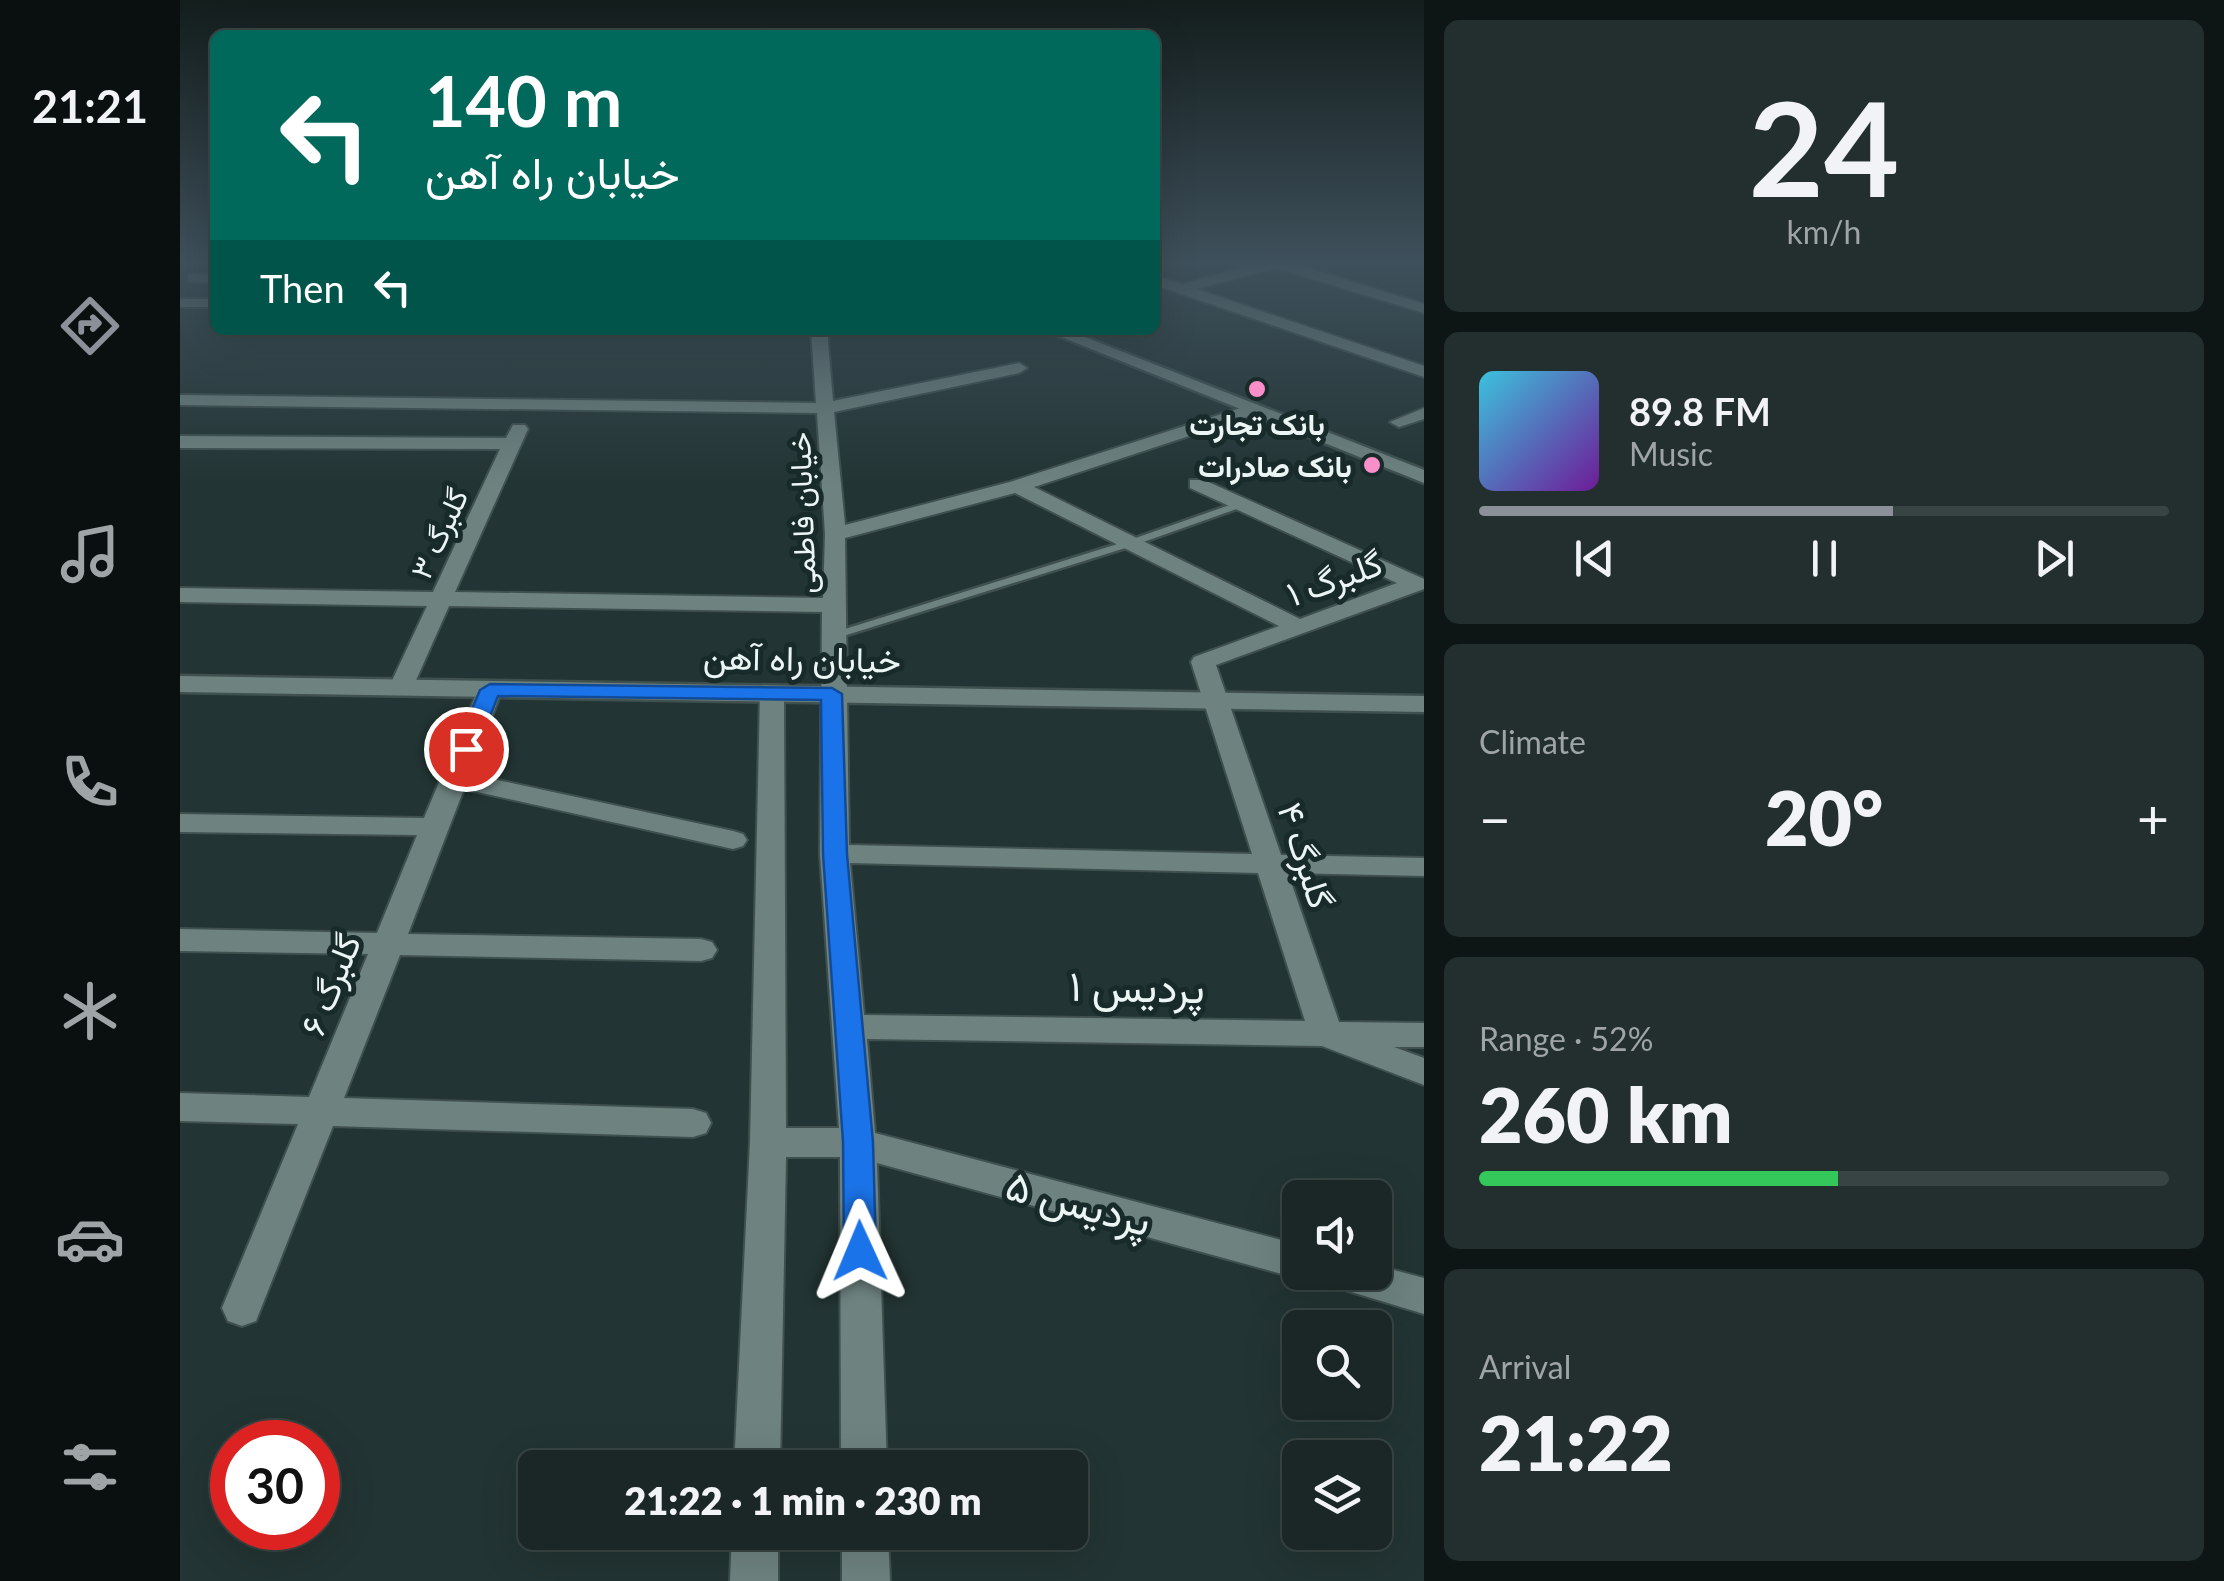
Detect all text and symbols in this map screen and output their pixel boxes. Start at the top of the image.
text: 140 m [425,58,622,142]
text: 24 [1749,69,1899,225]
icon: left [260,70,390,200]
text: 21:21 [32,79,148,133]
text: خیابان راه آهن [425,145,680,199]
text: km/h [1787,212,1861,251]
icon: left [365,260,420,315]
text: Then [260,265,345,311]
icon: directions [55,291,125,361]
marker: بانک تجارت [1246,378,1268,400]
text: 89.8 FM [1629,388,1771,434]
place label: بانک تجارت [1189,405,1325,443]
street label: خیابان فاطمی [780,431,824,594]
text: Music [1629,434,1713,473]
place label: بانک صادرات [1198,447,1352,485]
marker: بانک صادرات [1361,454,1383,476]
street label: گلبرگ ۳ [401,482,476,585]
icon: music [55,519,125,589]
icon: previous [1567,531,1622,586]
icon: pause [1797,531,1852,586]
icon: next [2027,531,2082,586]
street label: گلبرگ ۱ [1280,540,1389,616]
street label: خیابان راه آهن [703,634,901,683]
pin [424,707,509,792]
icon: arrive [439,722,494,777]
text: Climate [1479,722,1586,761]
icon: phone [55,747,125,817]
text: 20° [1765,772,1883,862]
text: − [1479,785,1511,851]
text: + [2137,785,2169,851]
street label: گلبرگ ۴ [1267,797,1344,914]
street label: گلبرگ ۶ [290,927,371,1042]
street label: پردیس ۱ [1069,960,1205,1017]
icon: climate [55,976,125,1046]
text: Range · 52% [1479,1019,1653,1058]
text: 260 km [1479,1069,1733,1159]
street label: پردیس ۵ [1000,1159,1157,1250]
map controls [1282,1180,1392,1550]
button: sound [1282,1180,1392,1290]
position arrow [808,1199,912,1303]
icon: car [55,1204,125,1274]
button: search [1282,1310,1392,1420]
text: Arrival [1479,1347,1571,1386]
text: 21:22 [1479,1397,1673,1487]
speed limit sign: 30 [210,1420,340,1550]
icon: filters [55,1432,125,1502]
button: layers [1282,1440,1392,1550]
text: 21:22 · 1 min · 230 m [624,1477,982,1523]

